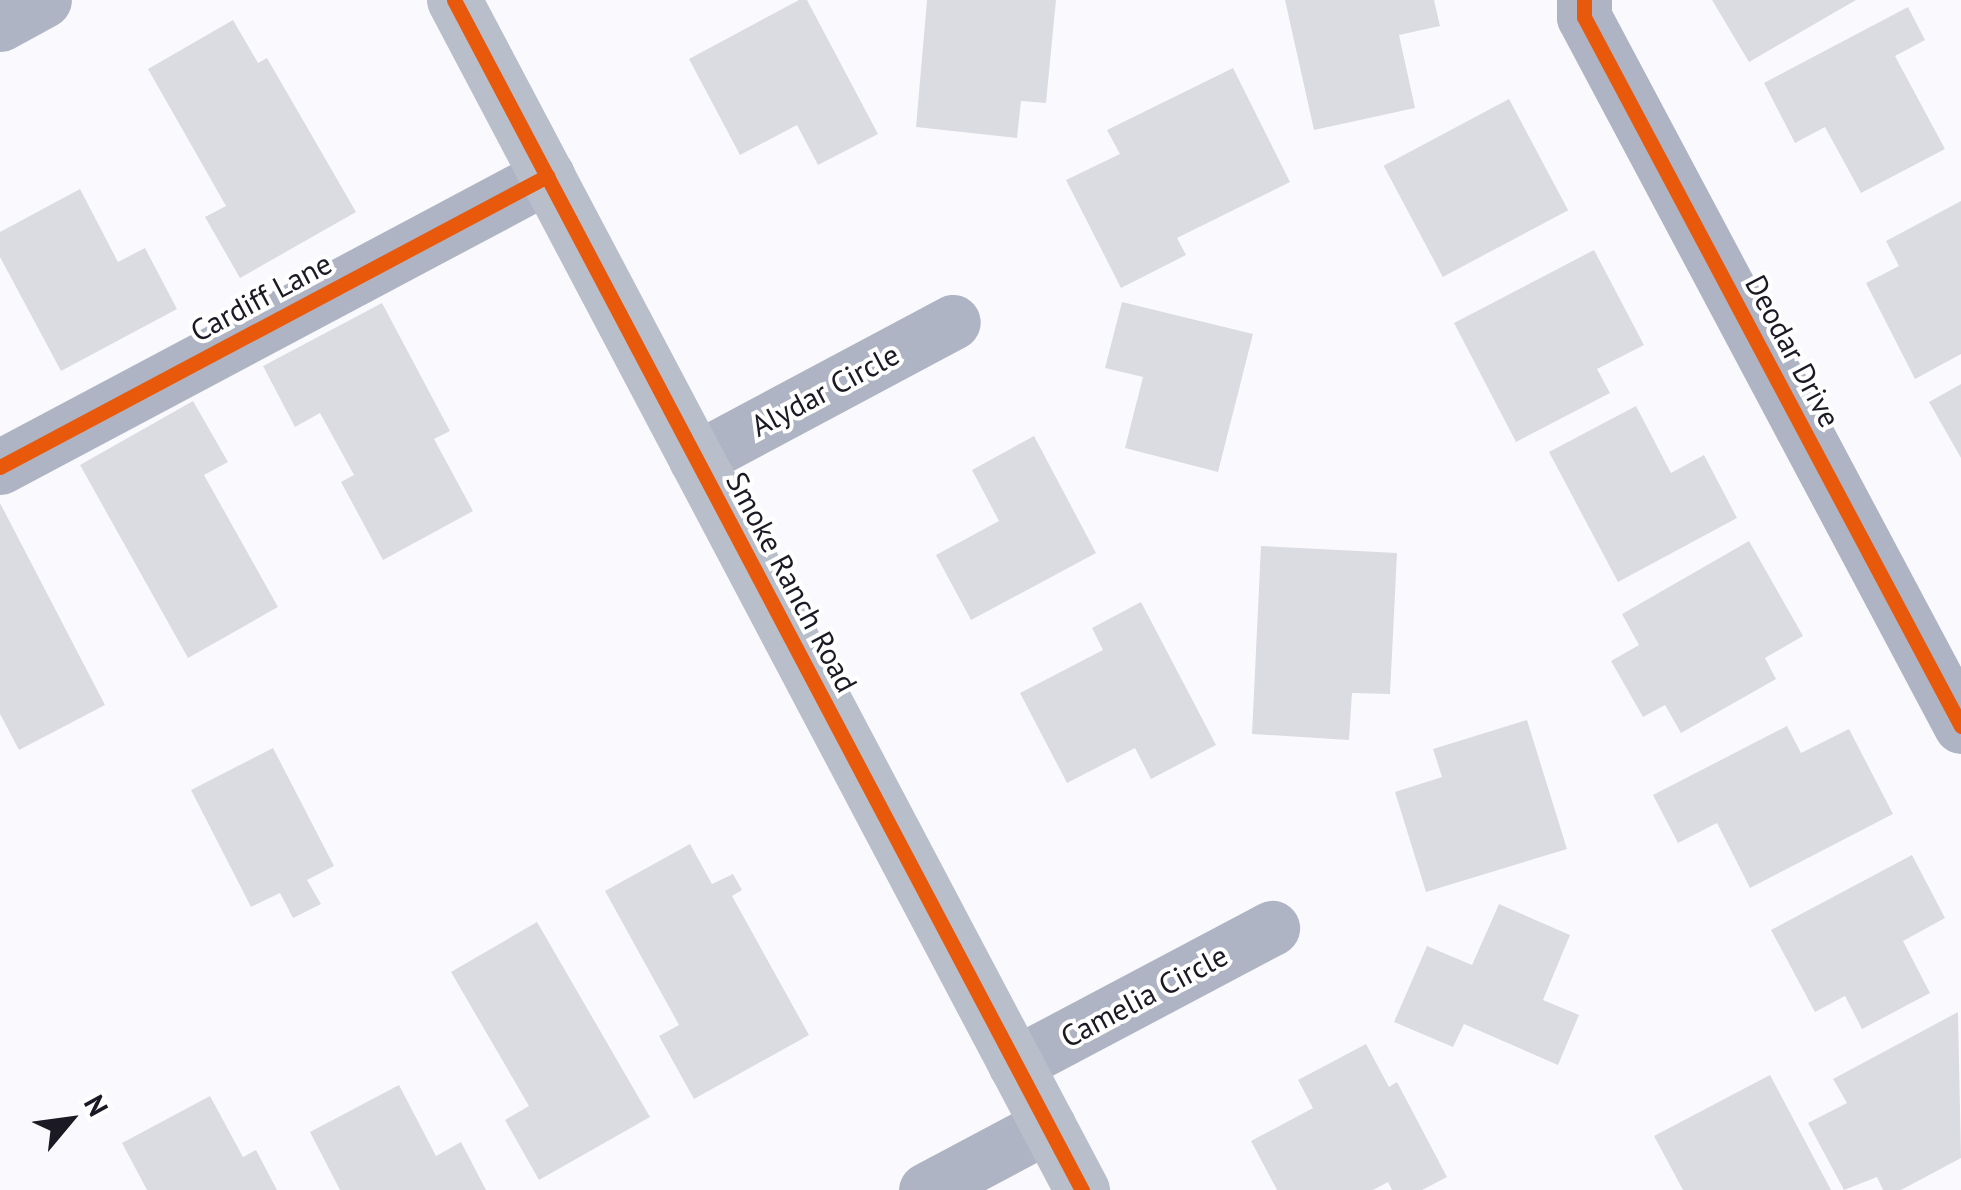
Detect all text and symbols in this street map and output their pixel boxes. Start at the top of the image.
street label: Cardiff Lane [184,245,338,349]
street label: Deodar Drive [1738,269,1848,433]
street label: Alydar Circle [745,336,905,444]
street label: Smoke Ranch Road [719,466,865,698]
street label: Camelia Circle [1054,937,1234,1055]
north arrow [20,1070,120,1170]
text: N [76,1088,117,1122]

